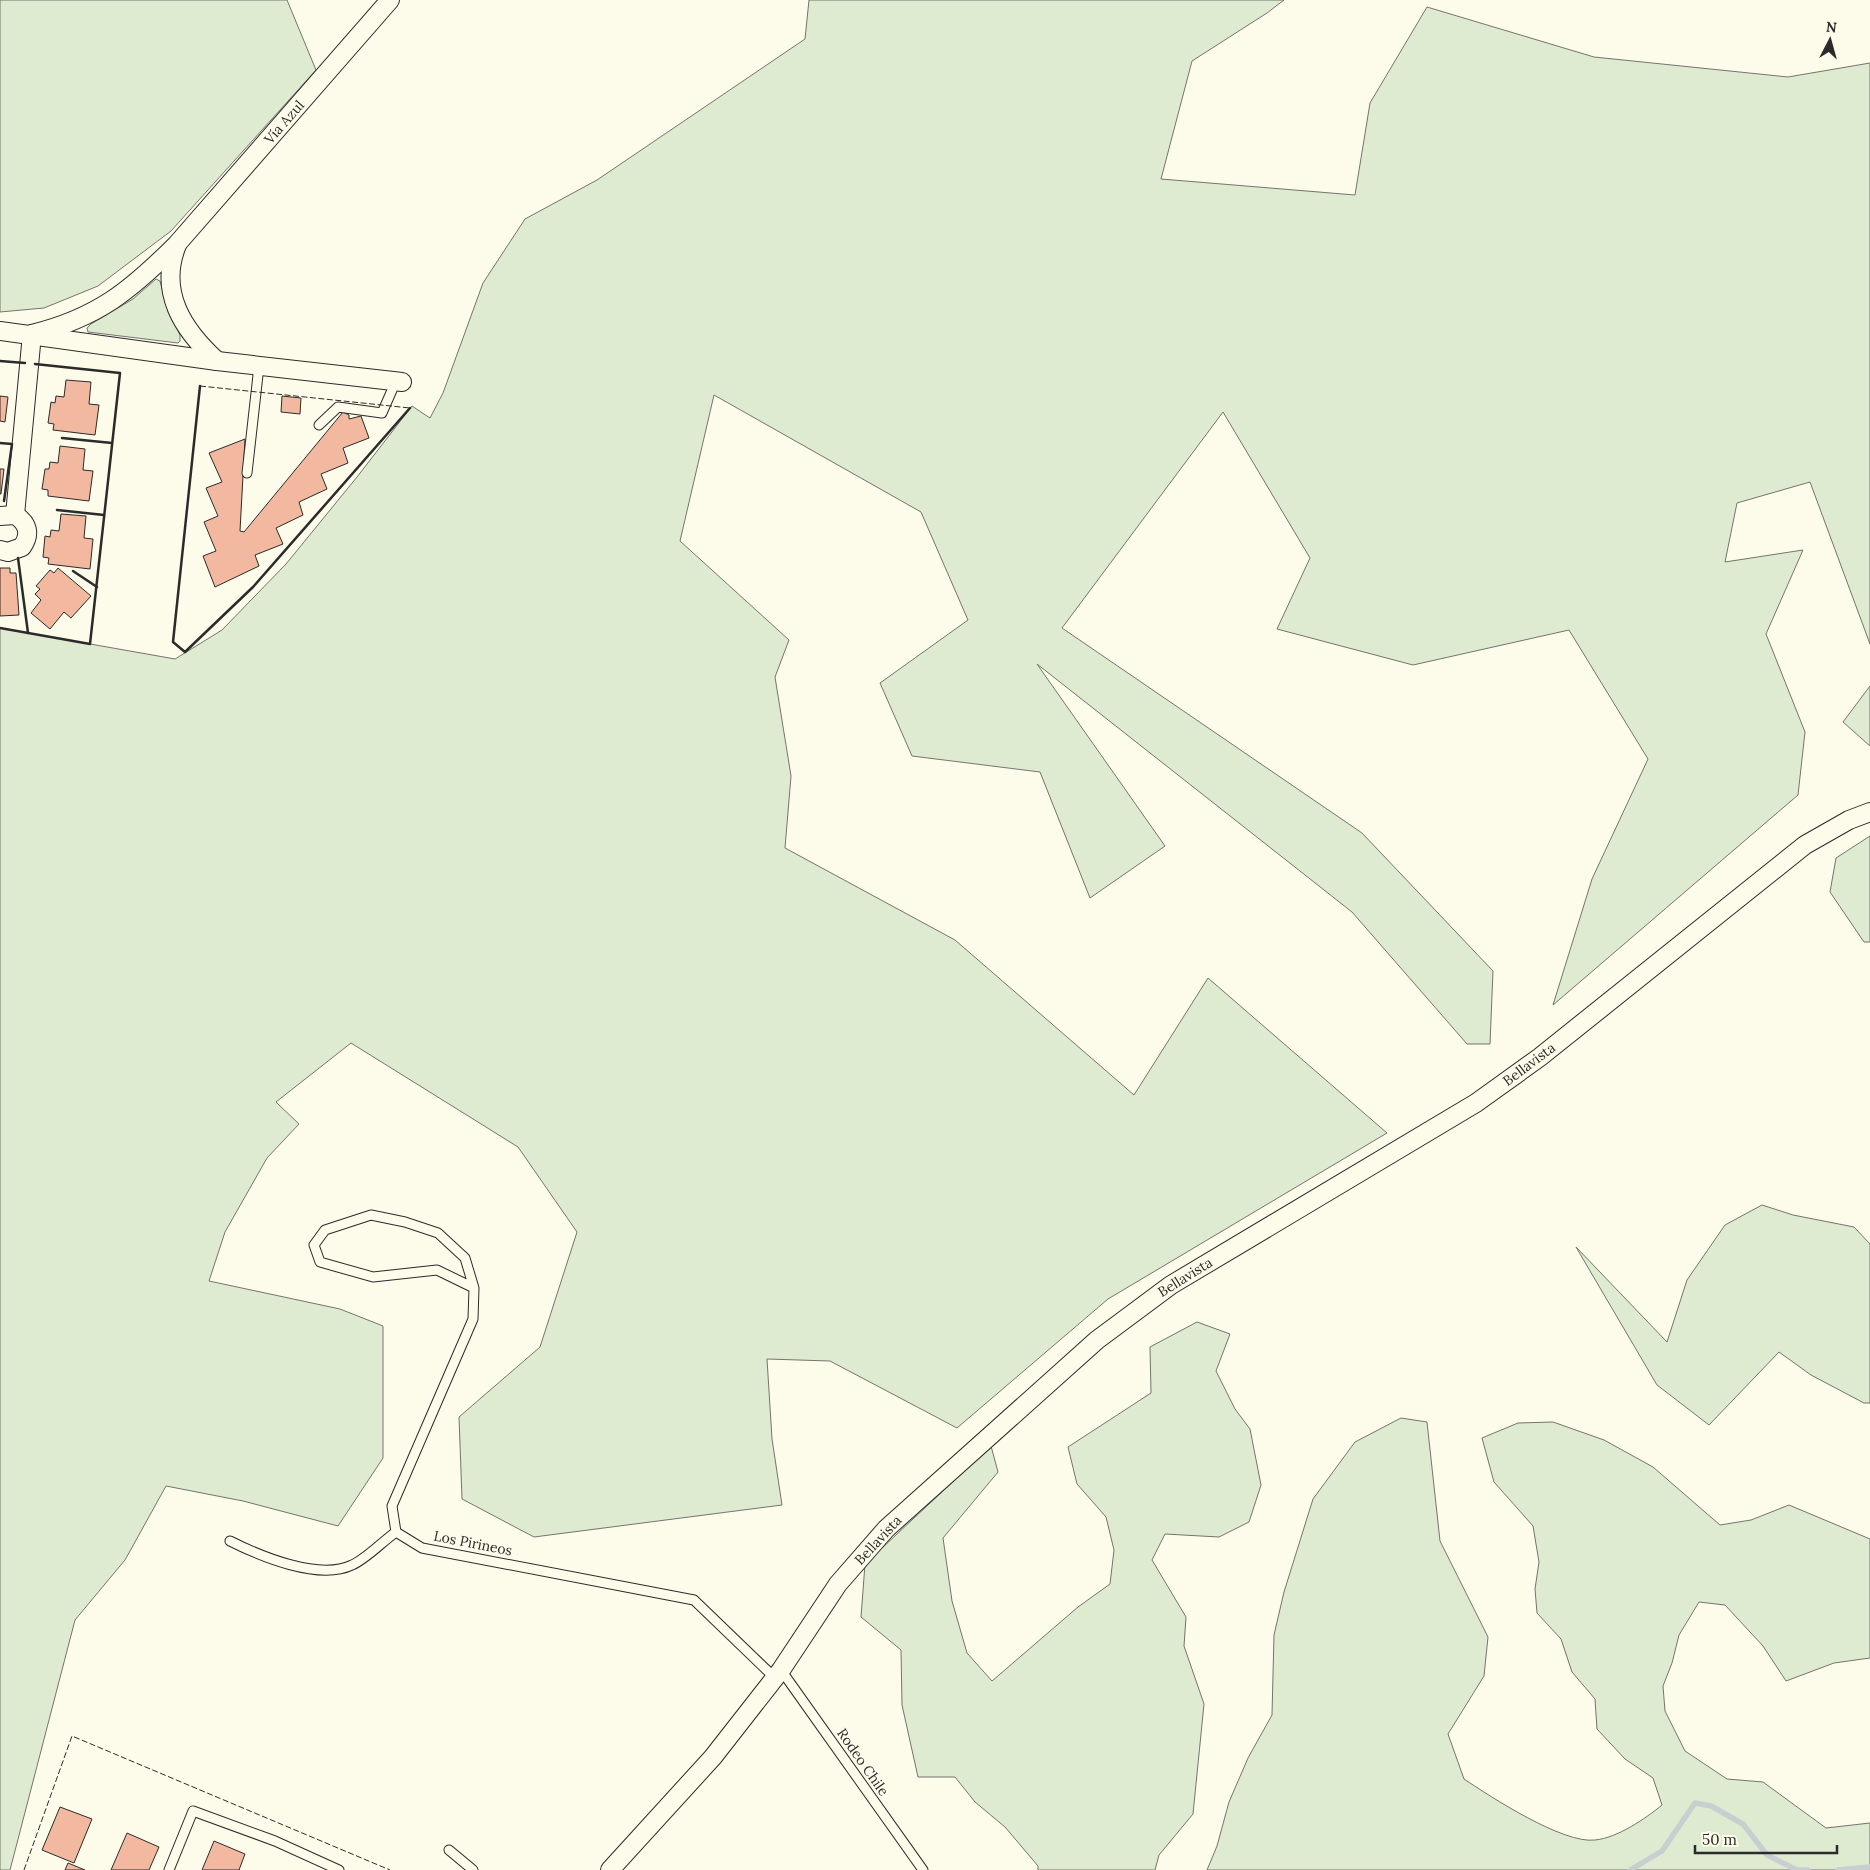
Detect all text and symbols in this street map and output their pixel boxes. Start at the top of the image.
north arrow [1805,15,1855,65]
text: N [1825,18,1838,37]
street label: Vía Azul [259,96,308,148]
street label: Bellavista [1499,1038,1559,1090]
street label: Bellavista [1154,1253,1216,1301]
street label: Bellavista [851,1512,905,1568]
street label: Los Pirineos [432,1527,514,1559]
street label: Rodeo Chile [833,1725,893,1800]
scale bar [1695,1822,1838,1854]
text: 50 m [1702,1830,1737,1849]

